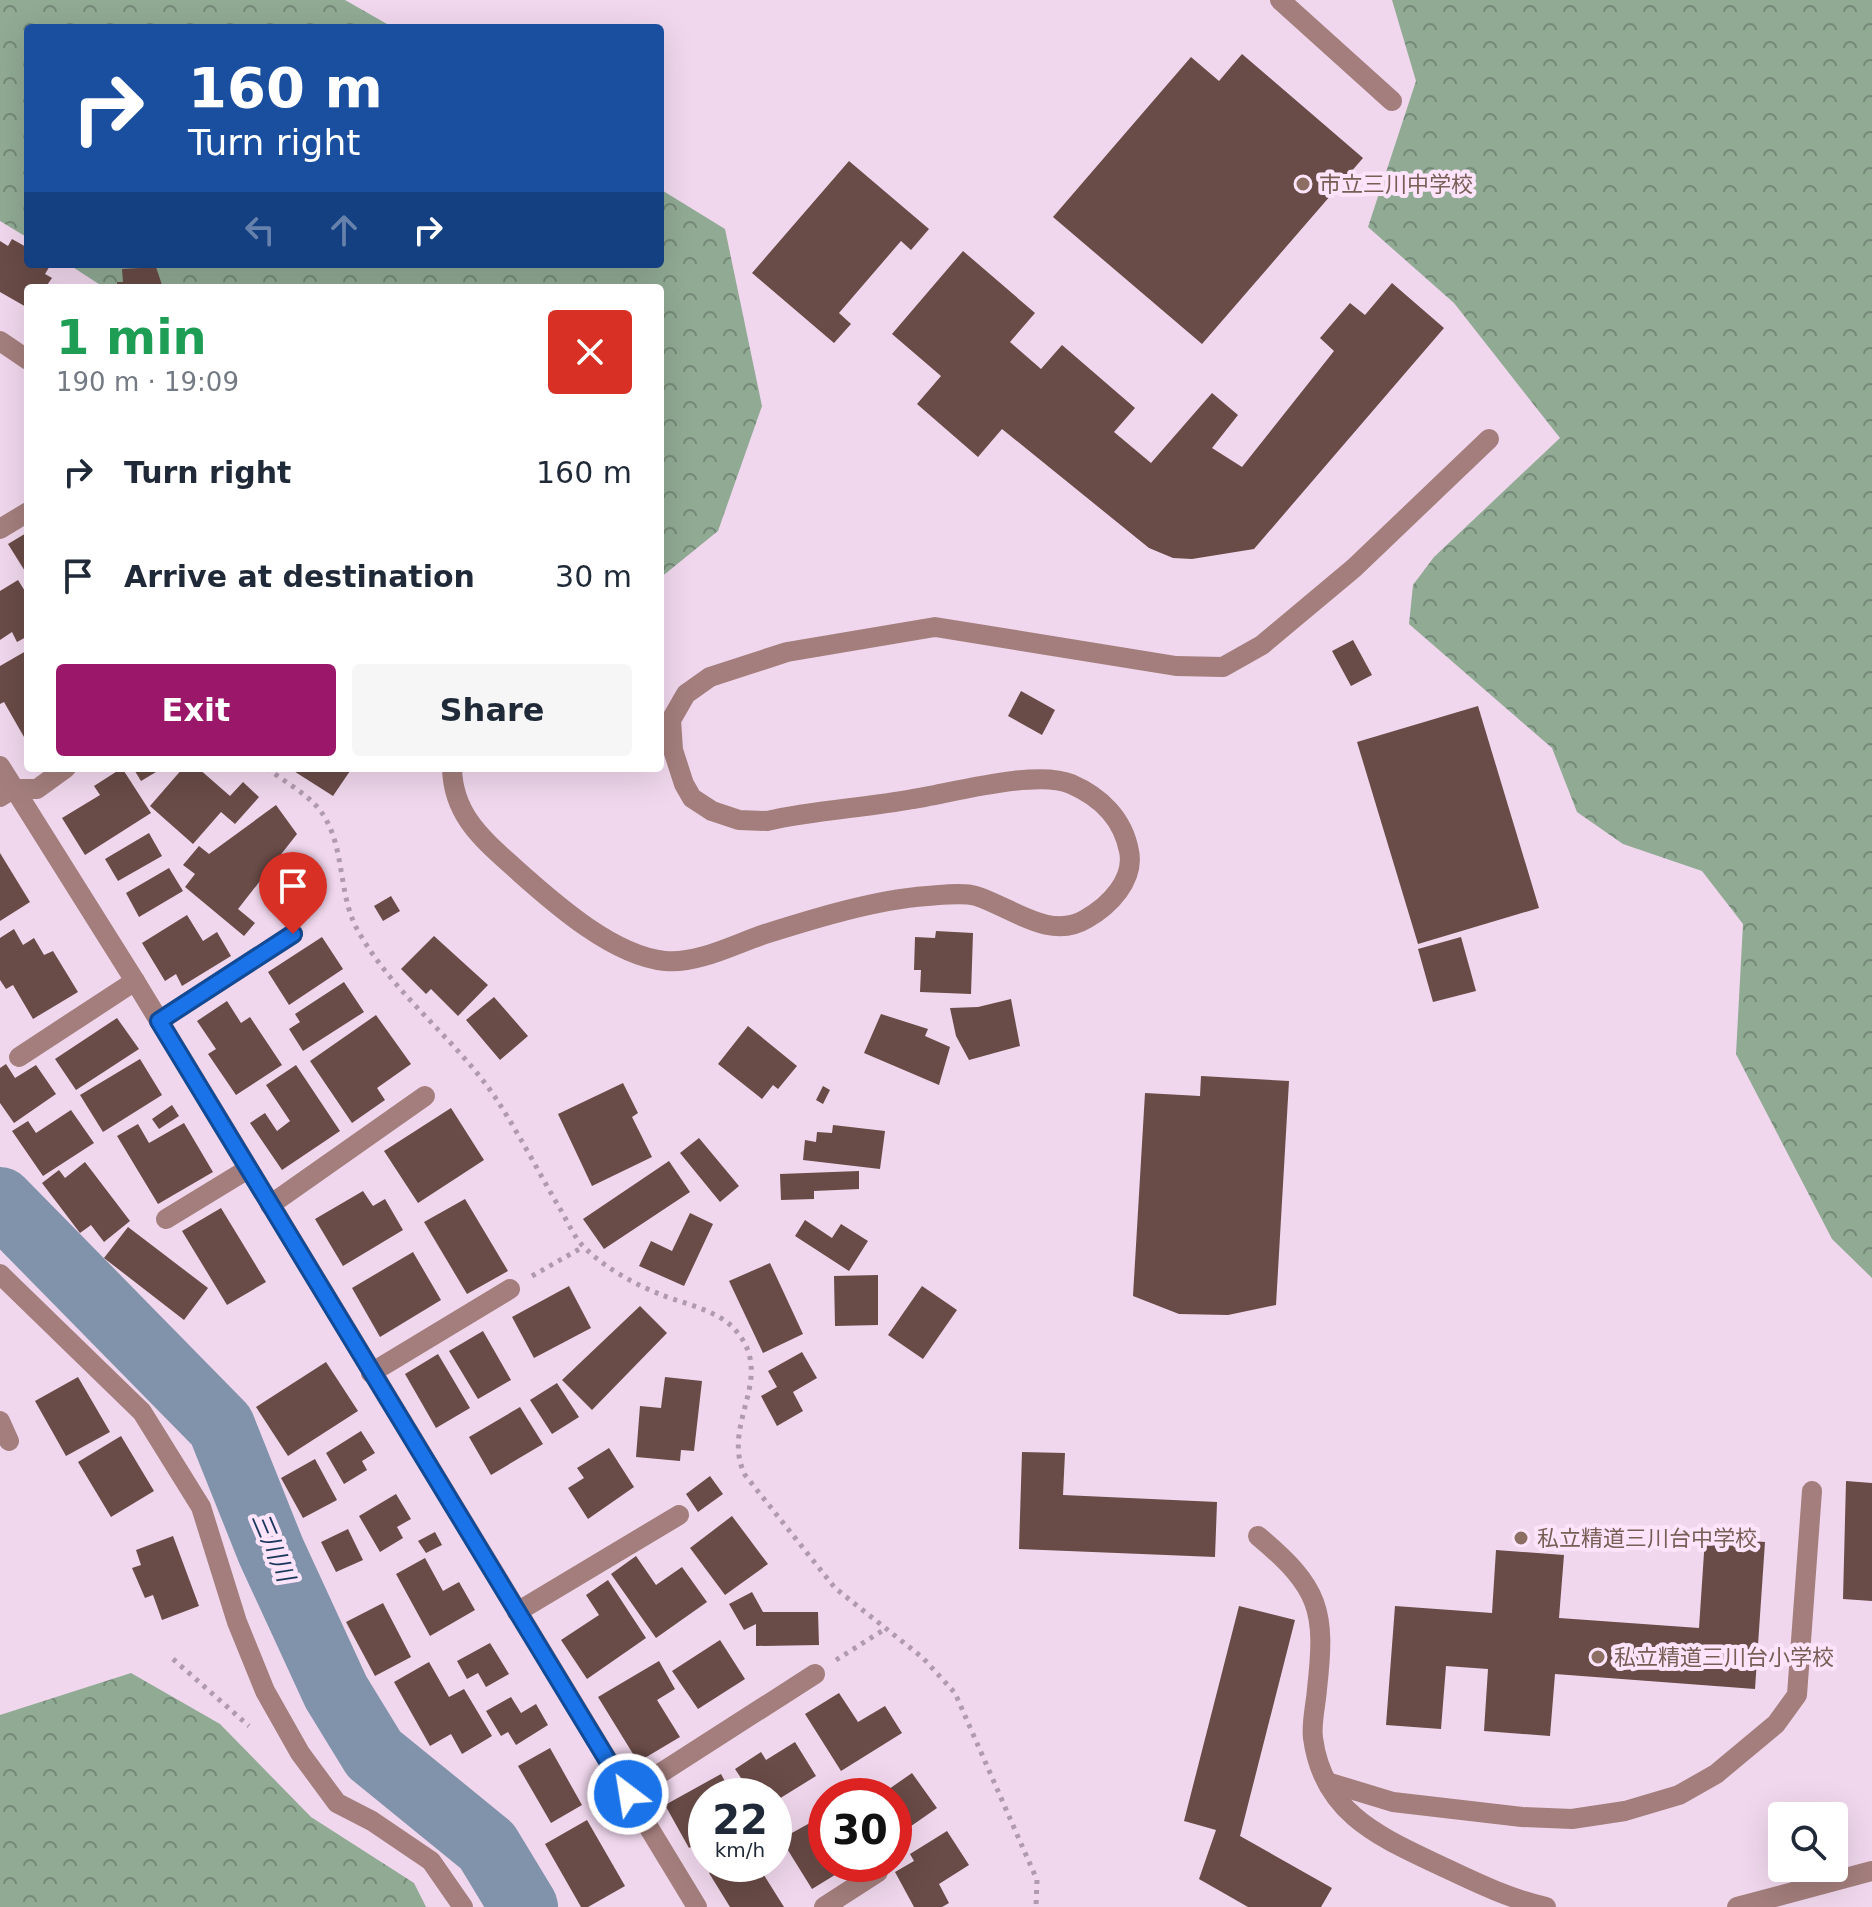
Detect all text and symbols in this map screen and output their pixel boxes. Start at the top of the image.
text: 160 m [188,55,383,120]
icon: right [56,56,160,160]
text: Turn right [188,122,360,163]
place label: 市立三川中学校 [1319,172,1473,197]
marker: 市立三川中学校 [1294,175,1312,193]
icon: left [238,208,282,252]
icon: ahead [322,208,366,252]
icon: right [406,208,450,252]
text: 1 min [56,309,207,365]
button: close [548,310,632,394]
text: 190 m · 19:09 [56,367,239,397]
icon: right [56,450,100,494]
text: Turn right [124,455,291,490]
text: 160 m [536,455,632,490]
icon: arrive [56,554,100,598]
text: Arrive at destination [124,559,475,594]
text: 30 m [555,559,632,594]
button: Exit [56,664,336,756]
button: Share [352,664,632,756]
pin [259,852,327,934]
icon: arrive [271,864,315,908]
water label: 三川川 [246,1508,301,1588]
place label: 私立精道三川台中学校 [1537,1526,1757,1551]
marker: 私立精道三川台中学校 [1512,1529,1530,1547]
place label: 私立精道三川台小学校 [1614,1645,1834,1670]
marker: 私立精道三川台小学校 [1589,1648,1607,1666]
position arrow [586,1752,670,1836]
speed limit sign: 30 [808,1778,912,1882]
text: 22 [712,1797,768,1843]
map controls [1768,1802,1848,1882]
button: search [1768,1802,1848,1882]
text: km/h [715,1838,765,1862]

